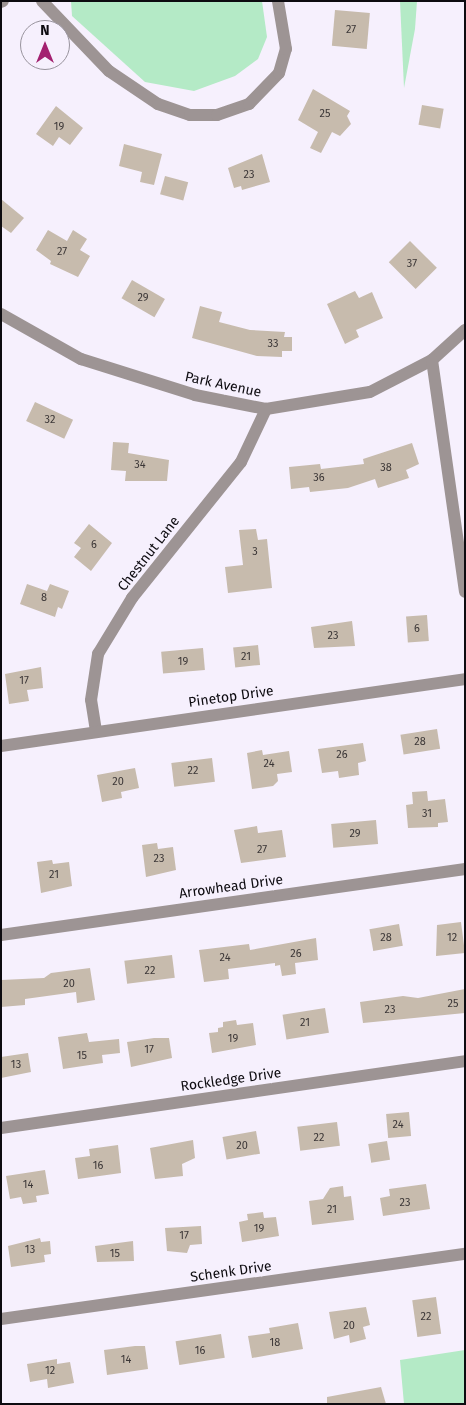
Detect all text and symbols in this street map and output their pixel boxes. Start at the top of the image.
north arrow [20,20,70,70]
text: N [40,22,50,39]
house number: 27 [346,23,356,37]
house number: 25 [320,107,330,121]
house number: 19 [54,120,64,134]
house number: 23 [244,168,254,182]
house number: 27 [57,245,67,259]
house number: 37 [407,257,417,271]
house number: 29 [137,291,149,305]
house number: 33 [268,337,278,351]
street label: Park Avenue [183,369,263,401]
house number: 32 [45,413,55,427]
house number: 34 [134,458,146,472]
house number: 38 [380,461,392,475]
house number: 36 [313,471,325,485]
street label: Chestnut Lane [115,513,183,595]
house number: 6 [91,538,97,552]
house number: 3 [252,545,258,559]
house number: 8 [41,591,47,605]
house number: 6 [414,622,420,636]
house number: 23 [328,629,338,643]
house number: 21 [241,650,251,664]
house number: 19 [178,655,188,669]
house number: 17 [19,674,29,688]
street label: Pinetop Drive [187,683,275,711]
house number: 28 [414,735,426,749]
house number: 26 [336,748,348,762]
house number: 24 [264,757,274,771]
house number: 22 [188,764,198,778]
house number: 20 [112,775,124,789]
house number: 31 [422,807,432,821]
house number: 29 [349,827,361,841]
house number: 27 [257,843,267,857]
house number: 23 [154,852,164,866]
house number: 21 [49,868,59,882]
street label: Arrowhead Drive [178,871,284,903]
house number: 28 [380,931,392,945]
house number: 12 [447,931,457,945]
house number: 26 [290,947,302,961]
house number: 24 [220,951,230,965]
house number: 22 [145,964,155,978]
house number: 20 [63,977,75,991]
house number: 25 [448,997,458,1011]
house number: 23 [385,1003,395,1017]
house number: 21 [300,1016,310,1030]
house number: 19 [228,1032,238,1046]
house number: 17 [144,1043,154,1057]
house number: 15 [77,1049,87,1063]
house number: 13 [11,1058,21,1072]
street label: Rockledge Drive [180,1065,282,1095]
house number: 24 [393,1118,403,1132]
house number: 22 [314,1131,324,1145]
house number: 20 [236,1139,248,1153]
house number: 16 [93,1159,103,1173]
house number: 14 [23,1178,33,1192]
house number: 23 [400,1196,410,1210]
house number: 21 [327,1203,337,1217]
house number: 19 [254,1222,264,1236]
house number: 17 [179,1229,189,1243]
house number: 13 [25,1243,35,1257]
house number: 15 [110,1247,120,1261]
street label: Schenk Drive [189,1258,273,1286]
house number: 22 [421,1310,431,1324]
house number: 20 [343,1319,355,1333]
house number: 18 [270,1336,280,1350]
house number: 16 [195,1344,205,1358]
house number: 14 [121,1353,131,1367]
house number: 12 [45,1364,55,1378]

